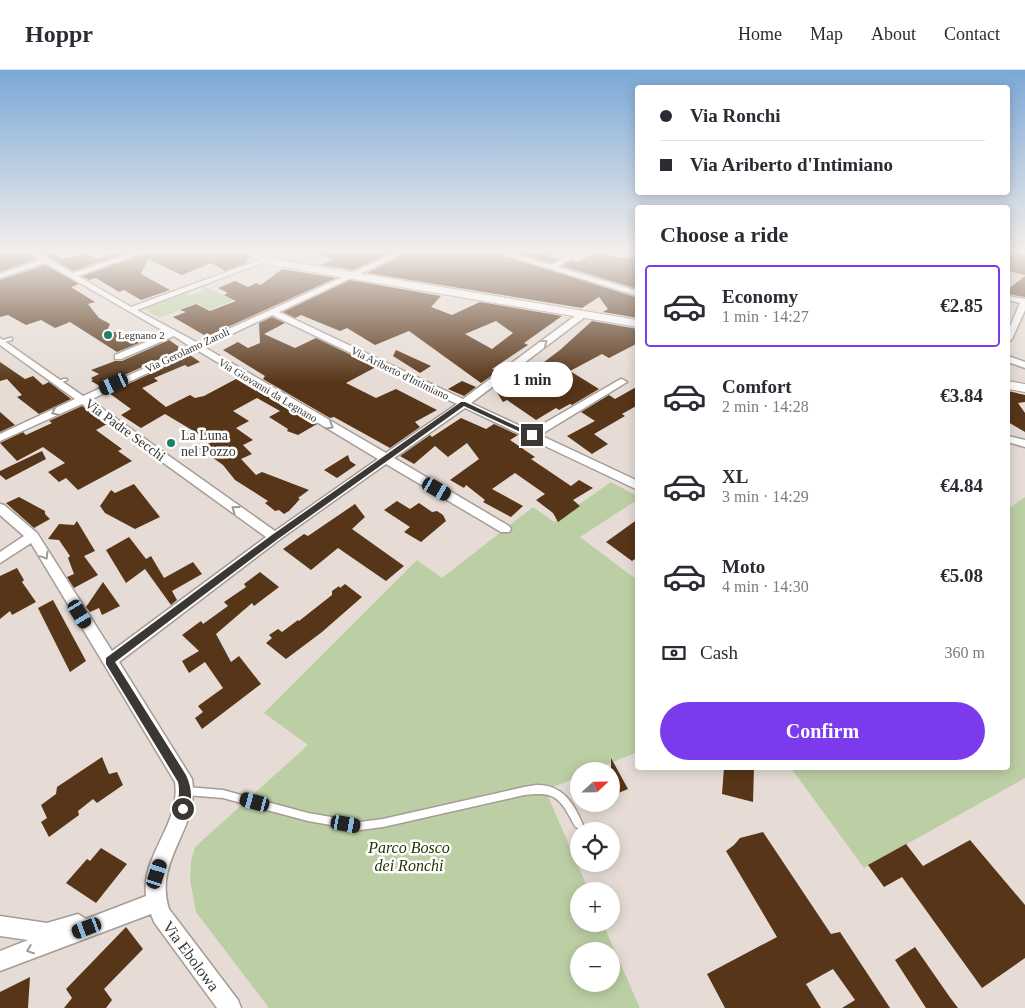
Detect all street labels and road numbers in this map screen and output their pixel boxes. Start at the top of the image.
street label: Via Gerolamo Zaroli [143,325,231,375]
street label: Via Ariberto d'Intimiano [349,344,451,402]
street label: Via Giovanni da Legnano [216,356,320,425]
street label: Via Padre Secchi [82,396,168,464]
street label: Via Ebolowa [159,918,223,994]

